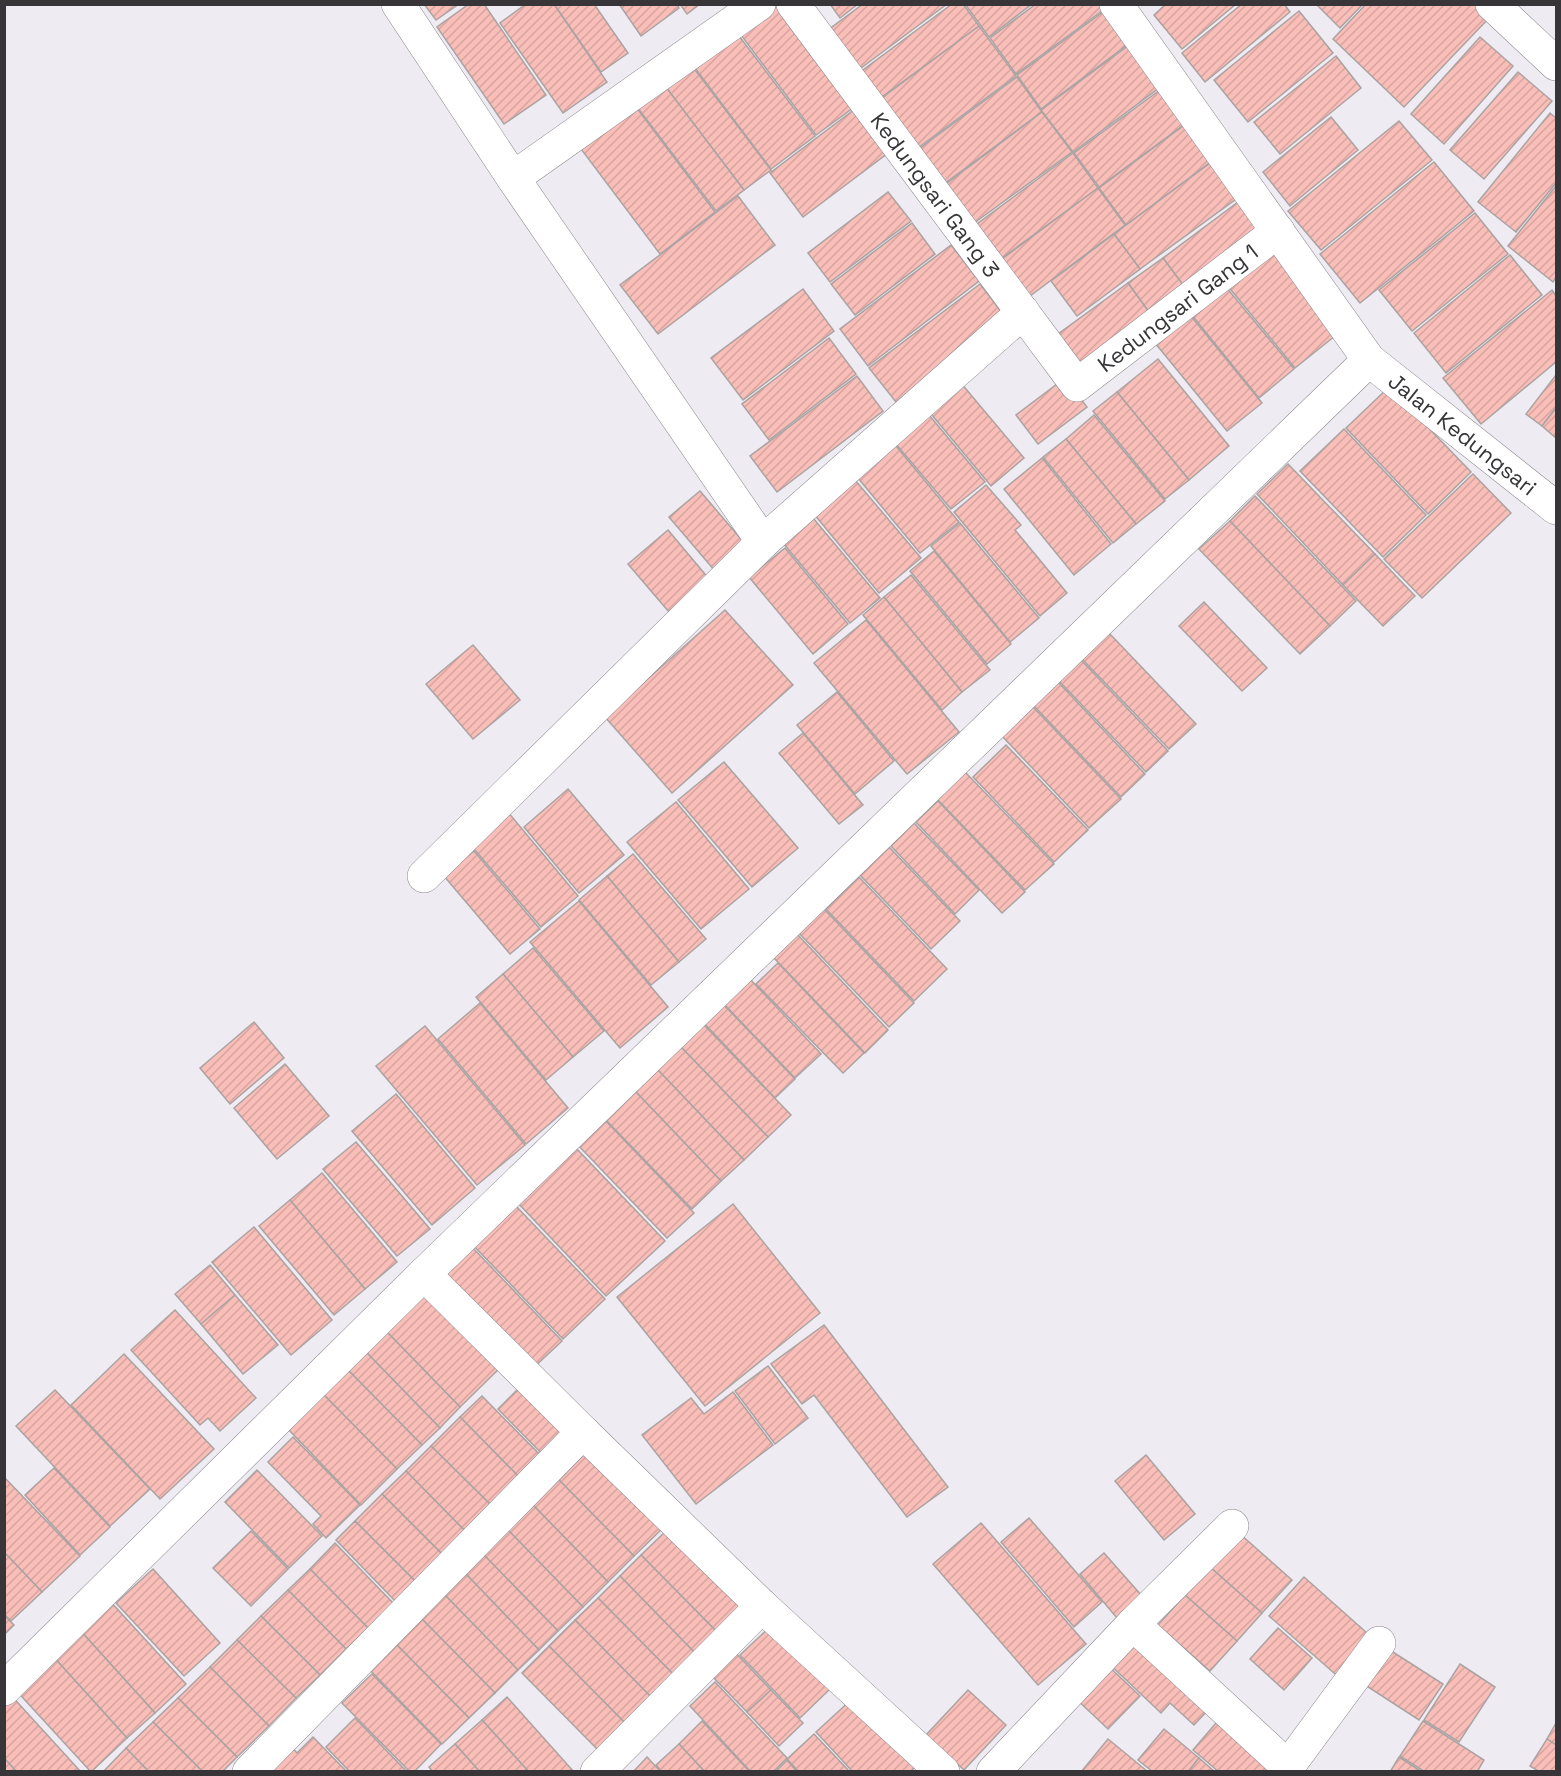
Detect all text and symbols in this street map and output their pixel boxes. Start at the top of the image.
street label: Kedungsari Gang 3 [865,107,1006,283]
street label: Kedungsari Gang 1 [1092,238,1263,378]
street label: Jalan Kedungsari [1383,367,1542,501]

